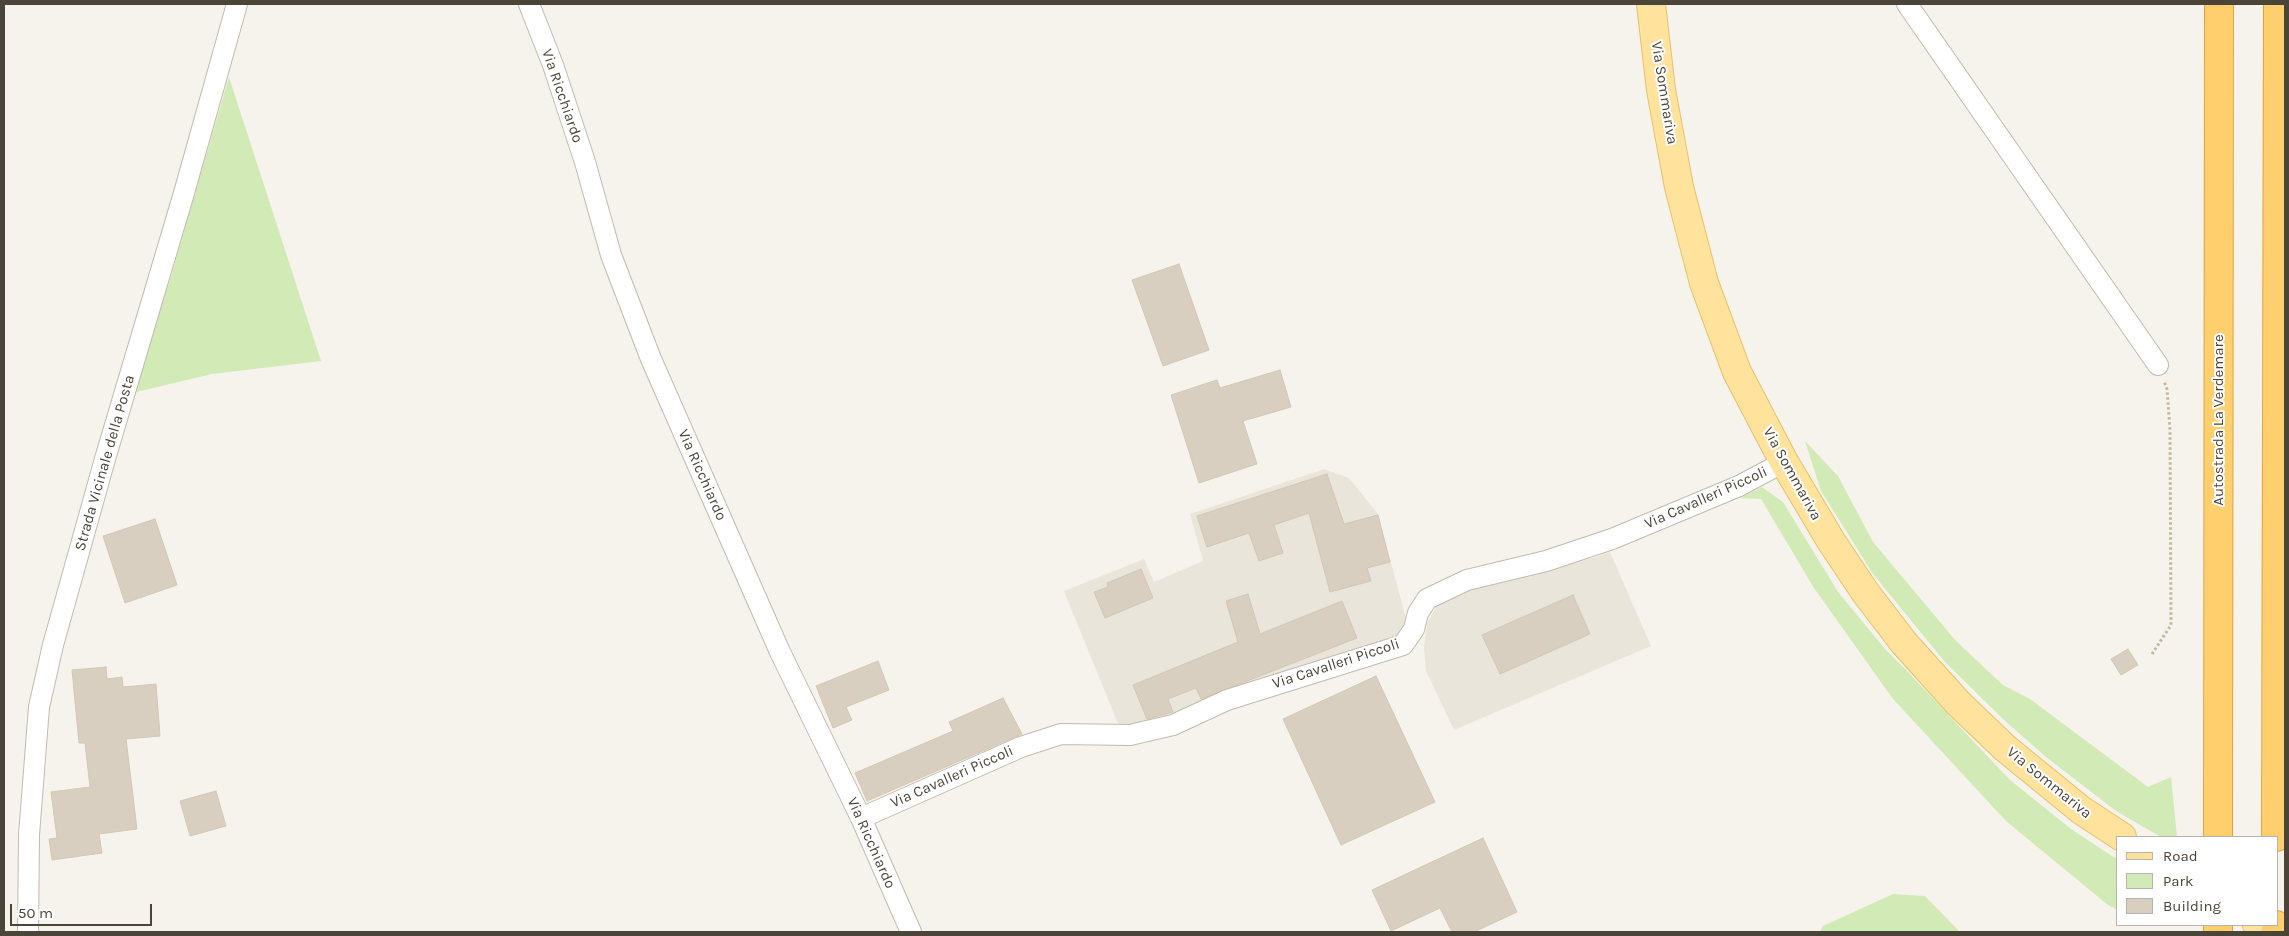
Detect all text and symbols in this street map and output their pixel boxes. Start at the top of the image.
street label: Via Sommariva [1647,40,1681,146]
street label: Via Ricchiardo [538,47,586,145]
street label: Autostrada La Verdemare [2210,334,2228,506]
street label: Strada Vicinale della Posta [71,373,139,553]
street label: Via Sommariva [1759,424,1825,524]
street label: Via Ricchiardo [674,427,730,523]
street label: Via Cavalleri Piccoli [1642,463,1770,533]
street label: Via Cavalleri Piccoli [1270,635,1402,693]
street label: Via Cavalleri Piccoli [888,742,1016,812]
street label: Via Sommariva [2003,743,2095,823]
street label: Via Ricchiardo [843,795,899,891]
legend [2116,836,2279,926]
text: Road [2163,847,2198,865]
text: Park [2163,872,2193,890]
scale bar [12,894,155,926]
text: Building [2163,897,2221,915]
text: 50 m [18,904,53,922]

